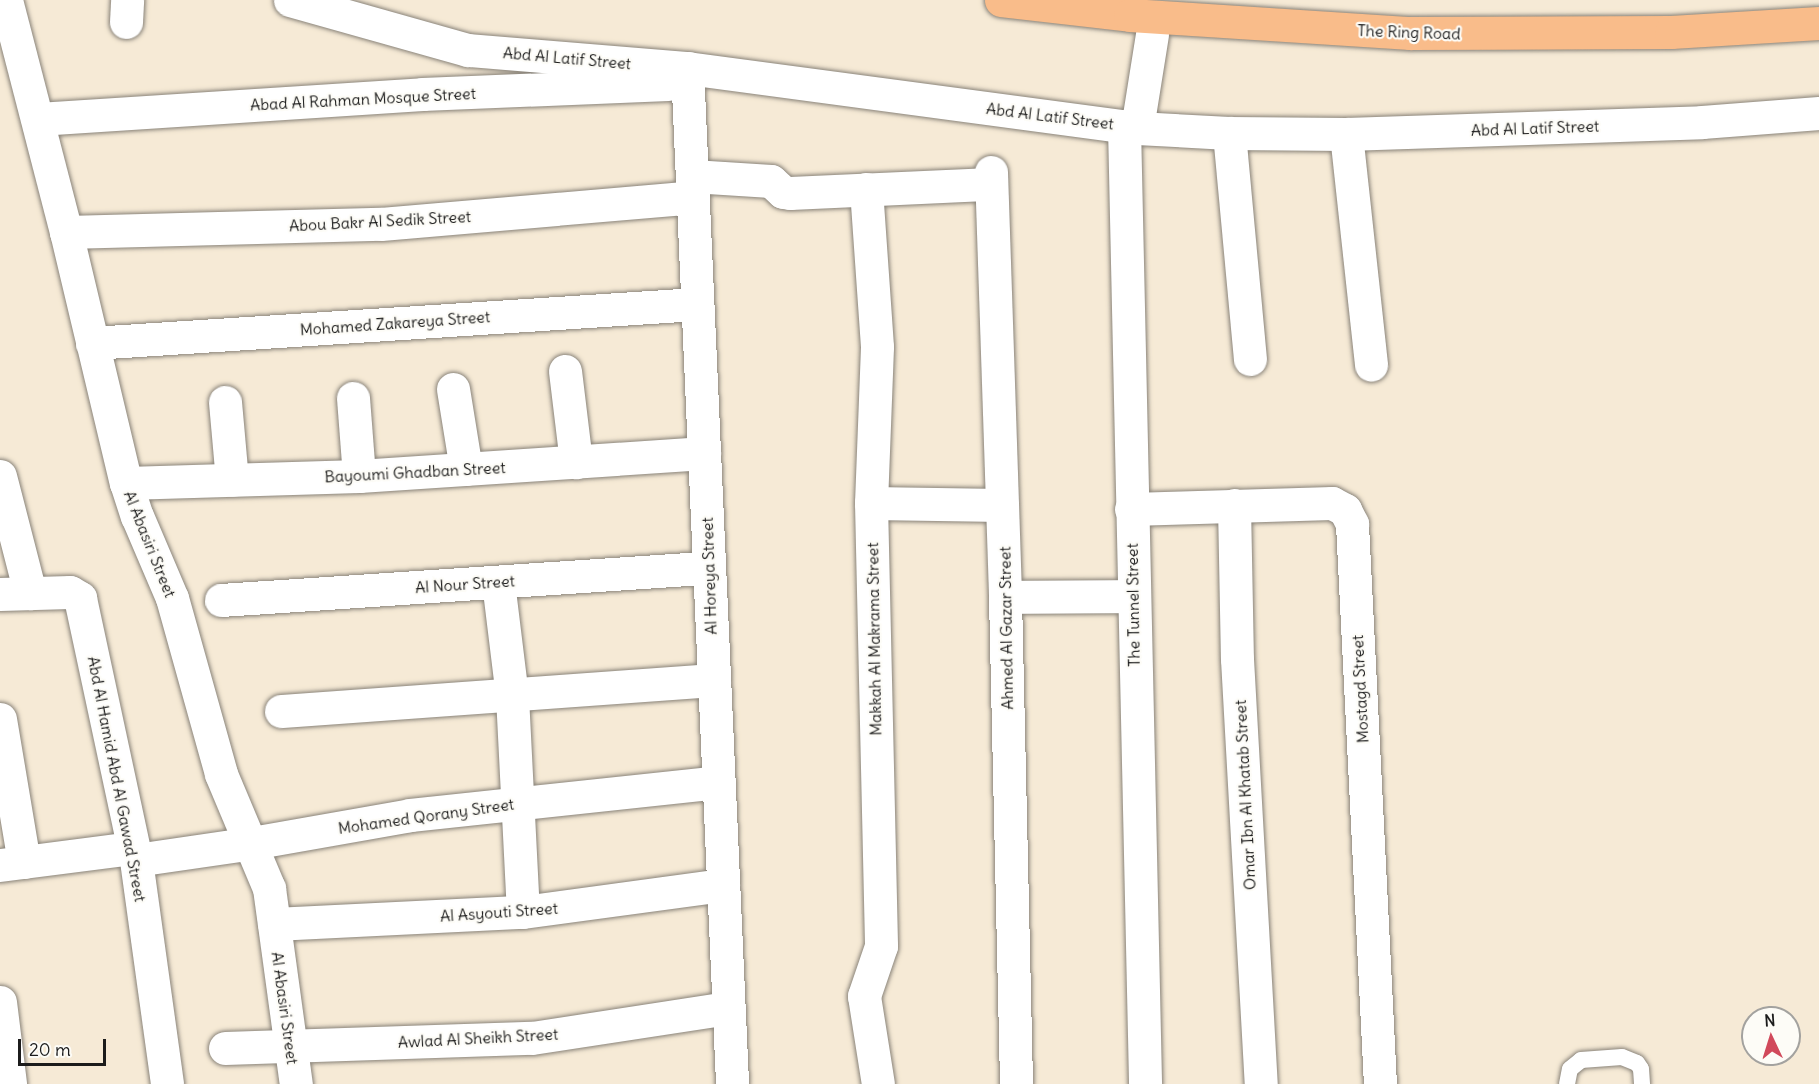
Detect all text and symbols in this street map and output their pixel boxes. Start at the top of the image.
street label: The Ring Road [1357,21,1461,43]
street label: Abd Al Latif Street [502,43,632,73]
street label: Abad Al Rahman Mosque Street [250,83,476,115]
street label: Abd Al Latif Street [985,99,1115,133]
street label: Abd Al Latif Street [1470,116,1600,140]
street label: Abou Bakr Al Sedik Street [289,207,471,235]
street label: Mohamed Zakareya Street [299,307,491,339]
street label: Bayoumi Ghadban Street [324,458,506,486]
street label: Al Abasiri Street [120,488,180,600]
street label: Al Horeya Street [697,517,721,635]
street label: Makkah Al Makrama Street [863,542,885,736]
street label: The Tunnel Street [1122,543,1144,667]
street label: Ahmed Al Gazar Street [995,546,1017,710]
street label: Al Nour Street [414,571,516,597]
street label: Mostagd Street [1348,634,1372,744]
street label: Abd Al Hamid Abd Al Gawad Street [84,655,150,903]
street label: Omar Ibn Al Khatab Street [1230,699,1260,891]
street label: Mohamed Qorany Street [337,794,515,838]
street label: Al Asyouti Street [439,898,559,926]
street label: Al Abasiri Street [268,951,302,1065]
north arrow [1741,1006,1801,1066]
text: N [1764,1010,1776,1030]
street label: Awlad Al Sheikh Street [397,1024,559,1052]
scale bar [21,1027,110,1065]
text: 20 m [29,1038,71,1061]

